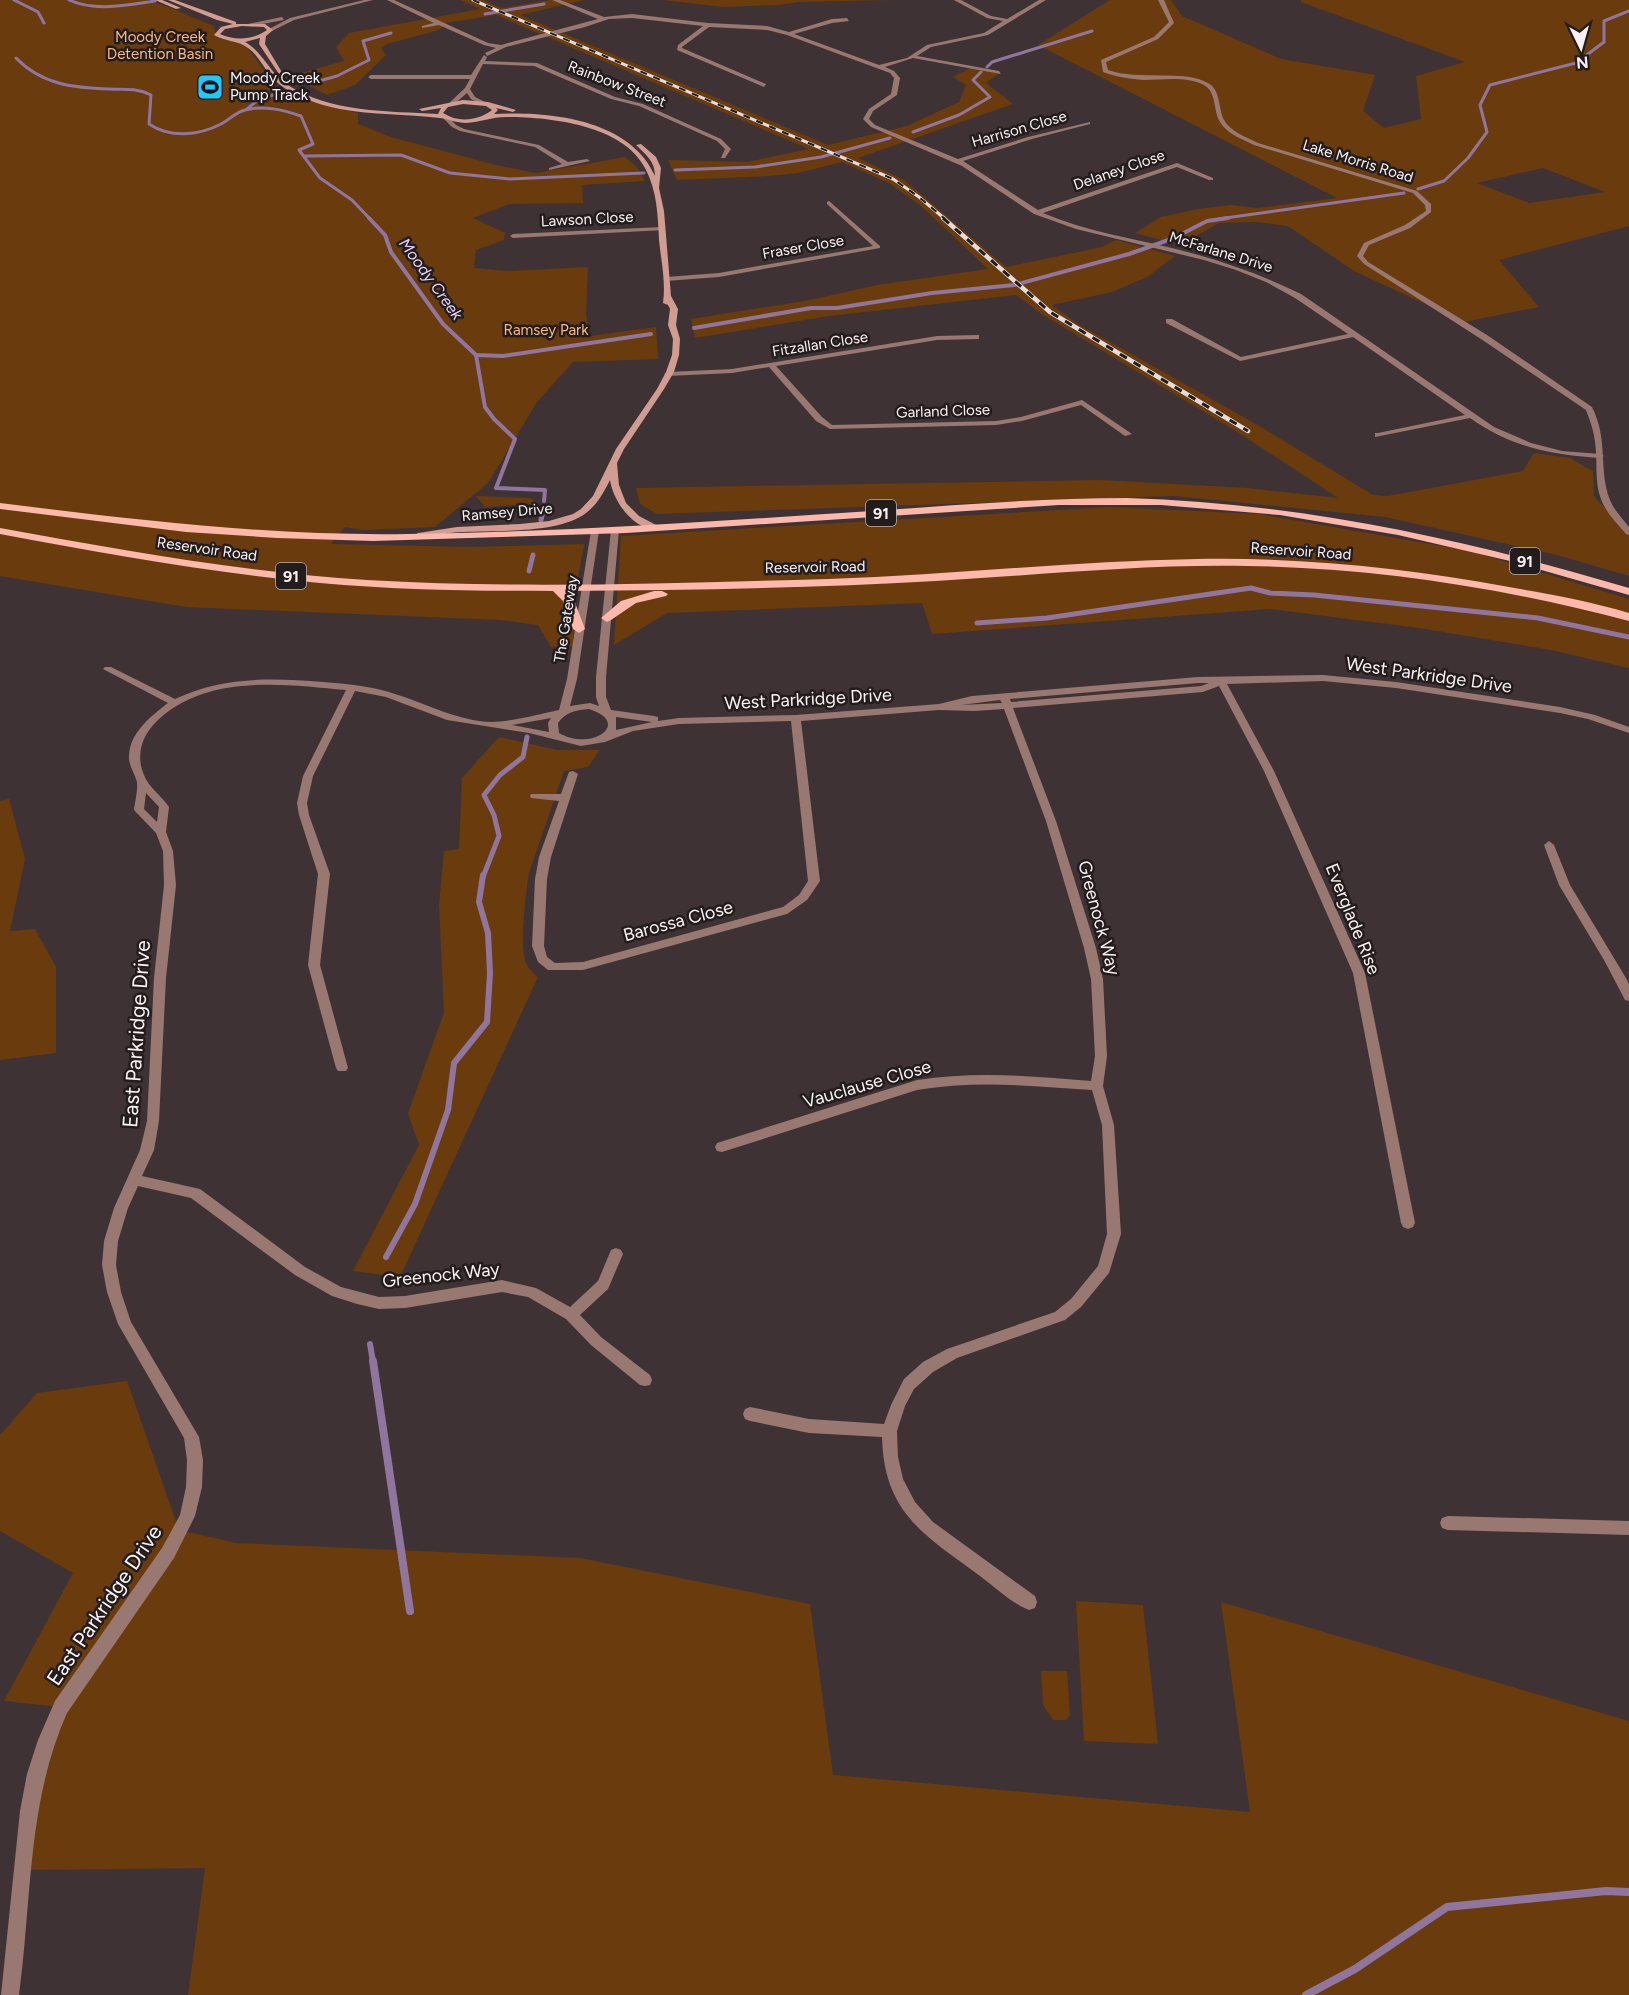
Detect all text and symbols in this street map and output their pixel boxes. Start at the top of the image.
north arrow [1551,18,1611,78]
park label: Moody Creek Detention Basin [107,28,213,63]
text: N [1575,52,1589,72]
street label: Rainbow Street [565,57,669,111]
place label: Moody Creek Pump Track [230,69,321,104]
sports icon: Moody Creek Pump Track [195,72,225,102]
street label: Harrison Close [969,107,1069,151]
street label: Lake Morris Road [1301,136,1415,186]
street label: Delaney Close [1071,146,1167,194]
street label: Lawson Close [540,208,634,230]
street label: McFarlane Drive [1167,228,1275,276]
street label: Fraser Close [761,231,845,263]
water label: Moody Creek [395,235,468,324]
park label: Ramsey Park [504,321,589,339]
street label: Fitzallan Close [771,328,869,360]
street label: Garland Close [896,400,990,422]
street label: Ramsey Drive [461,499,553,525]
road number: 91 [866,500,896,526]
street label: Reservoir Road [156,533,258,565]
street label: Reservoir Road [1250,539,1352,563]
road number: 91 [1510,548,1540,574]
street label: Reservoir Road [764,557,866,577]
road number: 91 [276,563,306,589]
street label: The Gateway [550,574,582,664]
street label: West Parkridge Drive [1345,652,1514,698]
street label: West Parkridge Drive [724,684,892,714]
street label: Greenock Way [1073,858,1125,978]
street label: Everglade Rise [1321,860,1385,978]
street label: Barossa Close [621,896,735,946]
street label: East Parkridge Drive [117,939,155,1129]
street label: Vauclause Close [800,1055,934,1113]
street label: Greenock Way [381,1258,501,1292]
street label: East Parkridge Drive [41,1520,167,1690]

